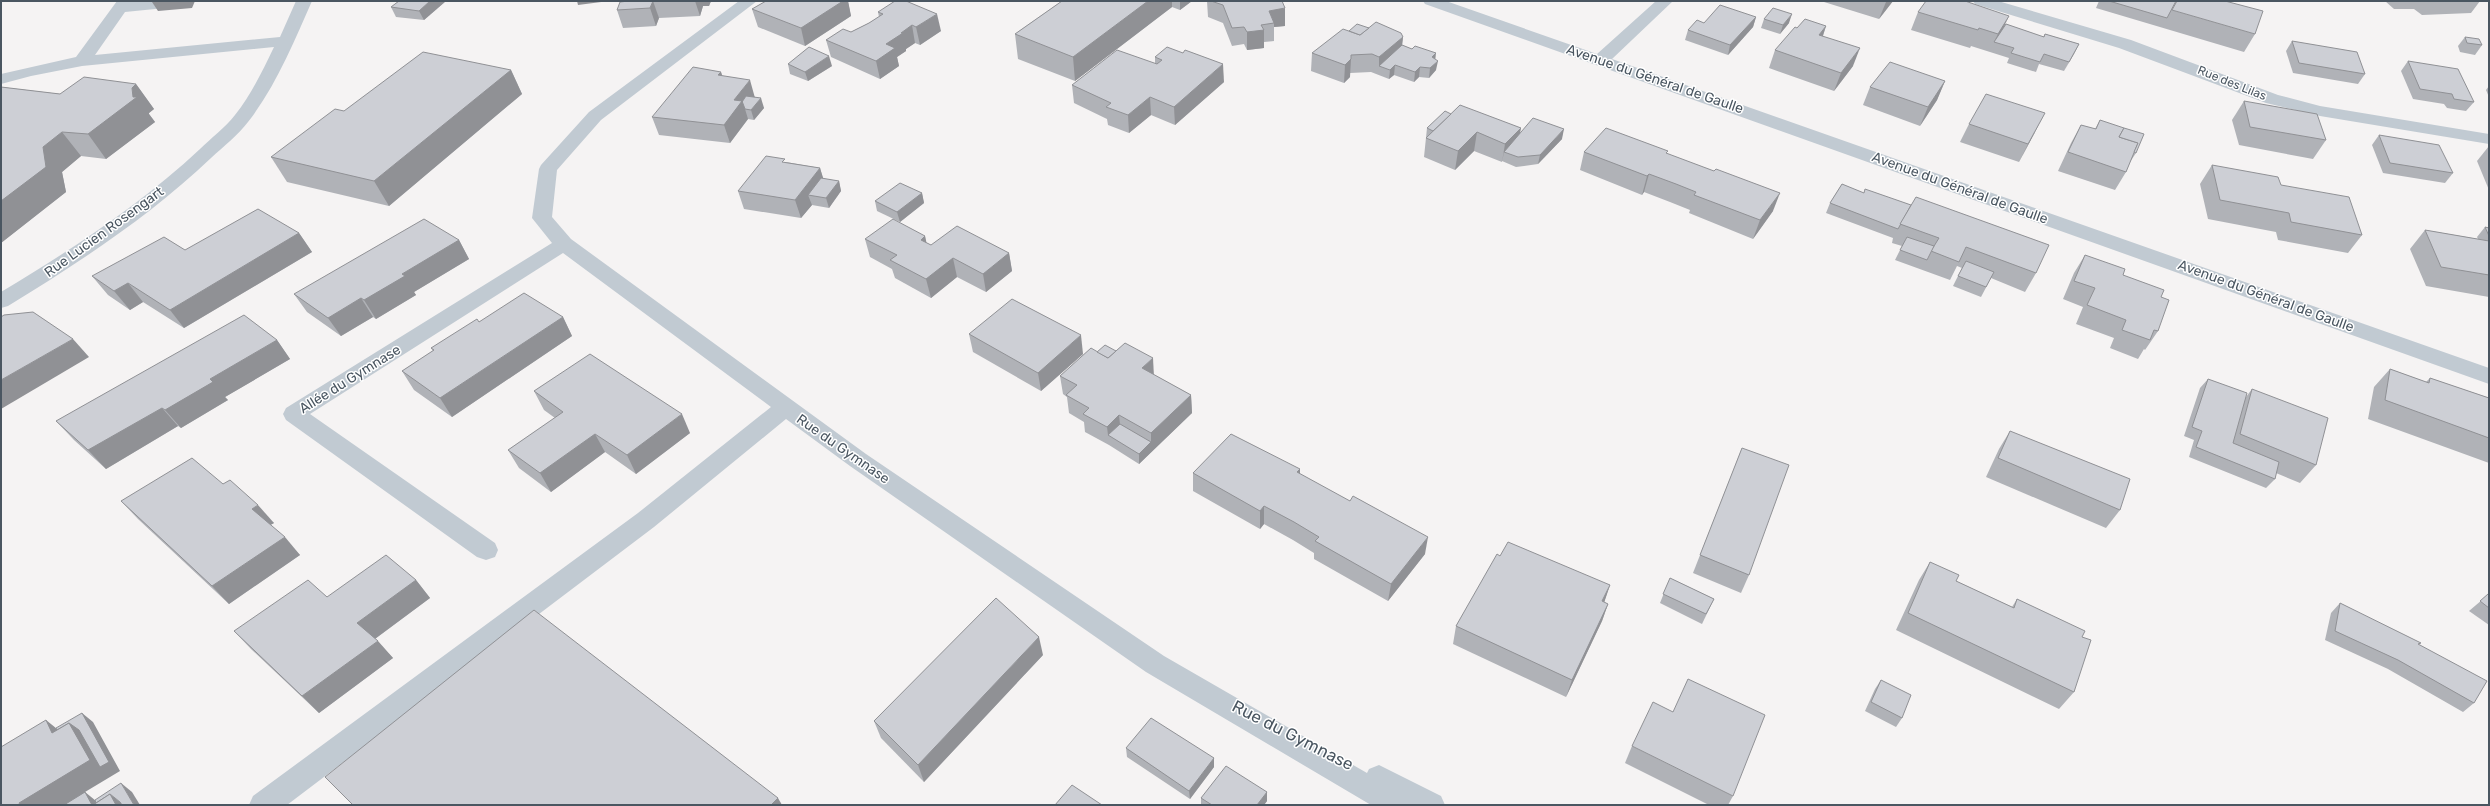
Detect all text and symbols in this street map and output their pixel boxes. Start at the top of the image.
street label: Avenue du Général de Gaulle [1564,41,1746,117]
street label: Rue des Lilas [2196,63,2268,103]
street label: Avenue du Général de Gaulle [1870,148,2050,228]
street label: Rue Lucien Rosengart [41,183,167,281]
street label: Avenue du Général de Gaulle [2176,256,2356,336]
street label: Allée du Gymnase [296,341,404,417]
street label: Rue du Gymnase [793,410,893,488]
street label: Rue du Gymnase [1229,696,1357,774]

